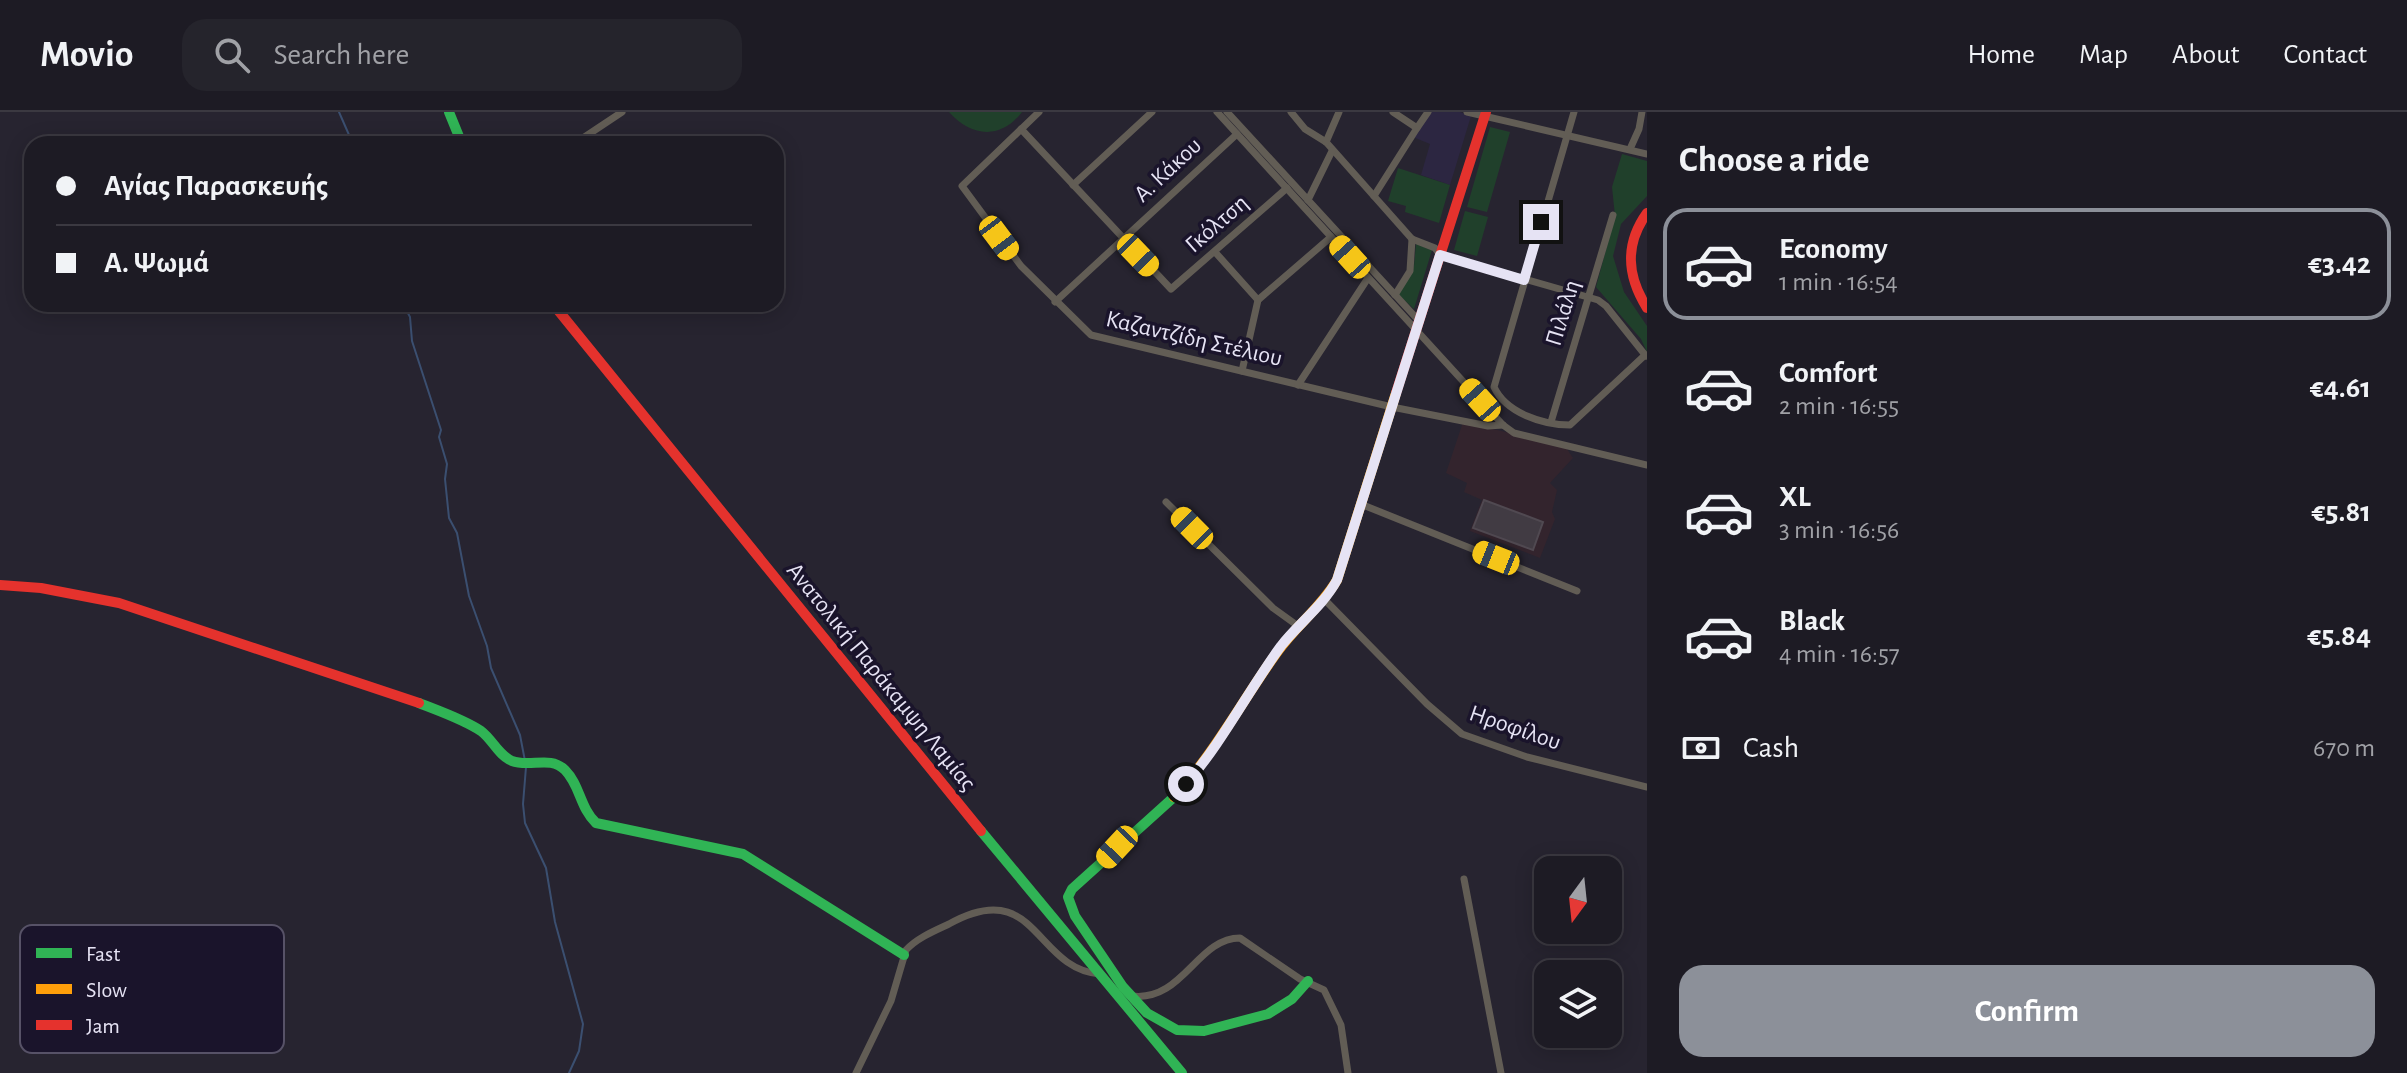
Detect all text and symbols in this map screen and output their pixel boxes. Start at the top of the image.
search box [182,19,742,91]
icon: search [210,33,254,77]
text: Movio [40,36,134,74]
text: Search here [274,40,409,70]
text: Home [1968,41,2035,69]
text: Map [2079,41,2128,69]
text: About [2172,41,2240,69]
text: Contact [2284,41,2367,69]
street label: Α. Κάκου [1130,133,1206,207]
text: Choose a ride [1679,142,1869,178]
text: Αγίας Παρασκευής [104,171,328,201]
street label: Γκόλτση [1181,191,1253,257]
route end [1523,204,1559,240]
car [975,212,1023,264]
icon: car [1683,228,1755,300]
car [1113,229,1163,281]
car [1325,231,1375,283]
text: Economy [1779,234,1888,264]
text: Α. Ψωμά [104,248,209,278]
text: €3.42 [2308,249,2371,279]
text: 1 min · 16:54 [1779,269,1898,295]
street label: Πιλάλη [1542,277,1584,349]
street label: Καζαντζίδη Στέλιου [1104,307,1284,371]
icon: car [1683,352,1755,424]
text: Comfort [1779,358,1878,388]
text: €4.61 [2310,373,2371,403]
car [1455,374,1505,426]
text: 2 min · 16:55 [1779,393,1899,419]
icon: car [1683,476,1755,548]
text: XL [1779,482,1811,512]
text: €5.81 [2312,497,2371,527]
car [1167,503,1217,553]
text: 3 min · 16:56 [1779,517,1899,543]
car [1469,538,1523,578]
street label: Ανατολική Παράκαμψη Λαμίας [782,559,980,795]
icon: car [1683,600,1755,672]
text: Black [1779,606,1845,636]
text: €5.84 [2307,621,2371,651]
text: 4 min · 16:57 [1779,641,1900,667]
street label: Ηροφίλου [1466,701,1564,755]
icon: cash [1679,726,1723,770]
text: Cash [1743,733,1799,763]
text: 670 m [2313,735,2375,761]
route start [1168,766,1204,802]
car [1092,821,1142,873]
north arrow [1534,856,1622,944]
map controls [1534,856,1622,1048]
legend [20,925,284,1053]
text: Fast [86,943,120,965]
button: layers [1534,960,1622,1048]
button: Confirm [1679,965,2375,1057]
text: Slow [86,979,127,1001]
text: Jam [86,1015,120,1037]

